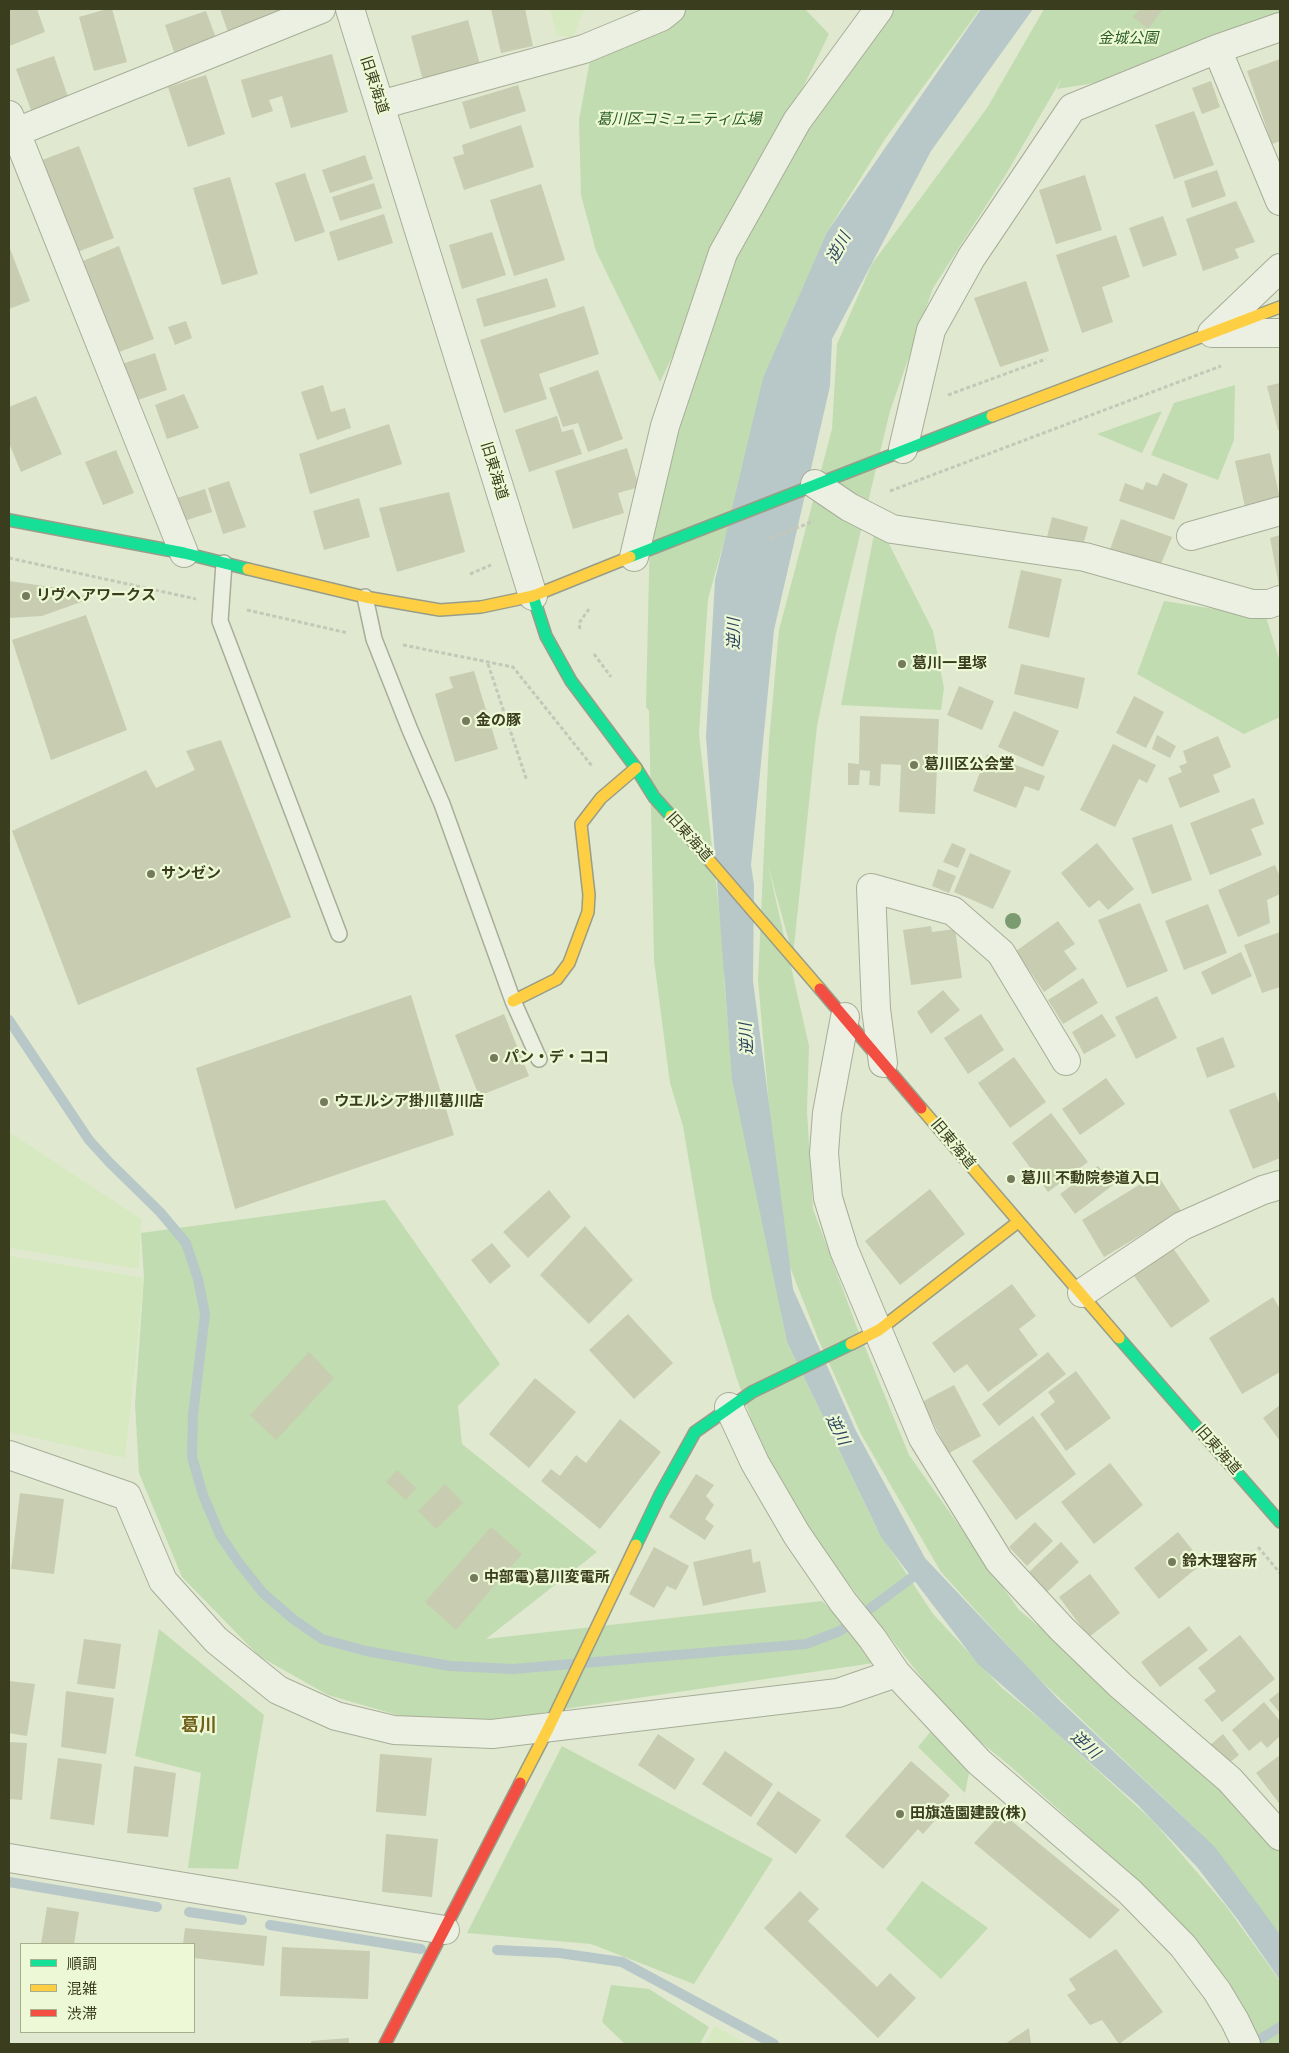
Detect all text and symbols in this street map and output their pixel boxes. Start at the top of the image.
park label: 金城公園 [1098,30,1158,48]
street label: 旧東海道 [356,54,392,116]
park label: 葛川区コミュニティ広場 [597,111,761,129]
water label: 逆川 [823,229,855,267]
street label: 旧東海道 [477,440,511,502]
place label: リヴヘアワークス [36,587,156,605]
marker: リヴヘアワークス [20,590,32,602]
water label: 逆川 [724,618,744,650]
place label: 葛川一里塚 [912,655,987,673]
marker: 葛川一里塚 [896,658,908,670]
place label: 金の豚 [476,712,521,730]
marker: 金の豚 [460,715,472,727]
place label: 葛川区公会堂 [924,756,1014,774]
marker: 葛川区公会堂 [908,759,920,771]
street label: 旧東海道 [662,809,716,865]
place label: サンゼン [161,865,221,883]
marker: サンゼン [145,868,157,880]
water label: 逆川 [737,1023,757,1055]
place label: パン・デ・ココ [504,1049,609,1067]
marker: パン・デ・ココ [488,1052,500,1064]
place label: ウエルシア掛川葛川店 [334,1093,484,1111]
marker: ウエルシア掛川葛川店 [318,1096,330,1108]
street label: 旧東海道 [927,1115,979,1173]
place label: 葛川 不動院参道入口 [1021,1170,1160,1188]
marker: 葛川 不動院参道入口 [1005,1173,1017,1185]
water label: 逆川 [821,1411,853,1449]
street label: 旧東海道 [1192,1421,1244,1479]
place label: 鈴木理容所 [1182,1553,1257,1571]
marker: 鈴木理容所 [1166,1556,1178,1568]
place label: 中部電)葛川変電所 [484,1569,610,1587]
marker: 中部電)葛川変電所 [468,1572,480,1584]
district label: 葛川 [181,1715,217,1737]
water label: 逆川 [1067,1727,1103,1763]
place label: 田旗造園建設(株) [910,1805,1026,1823]
marker: 田旗造園建設(株) [894,1808,906,1820]
legend [20,1943,195,2033]
text: 順調 [67,1953,97,1973]
text: 混雑 [67,1978,97,1998]
text: 渋滞 [67,2003,97,2023]

